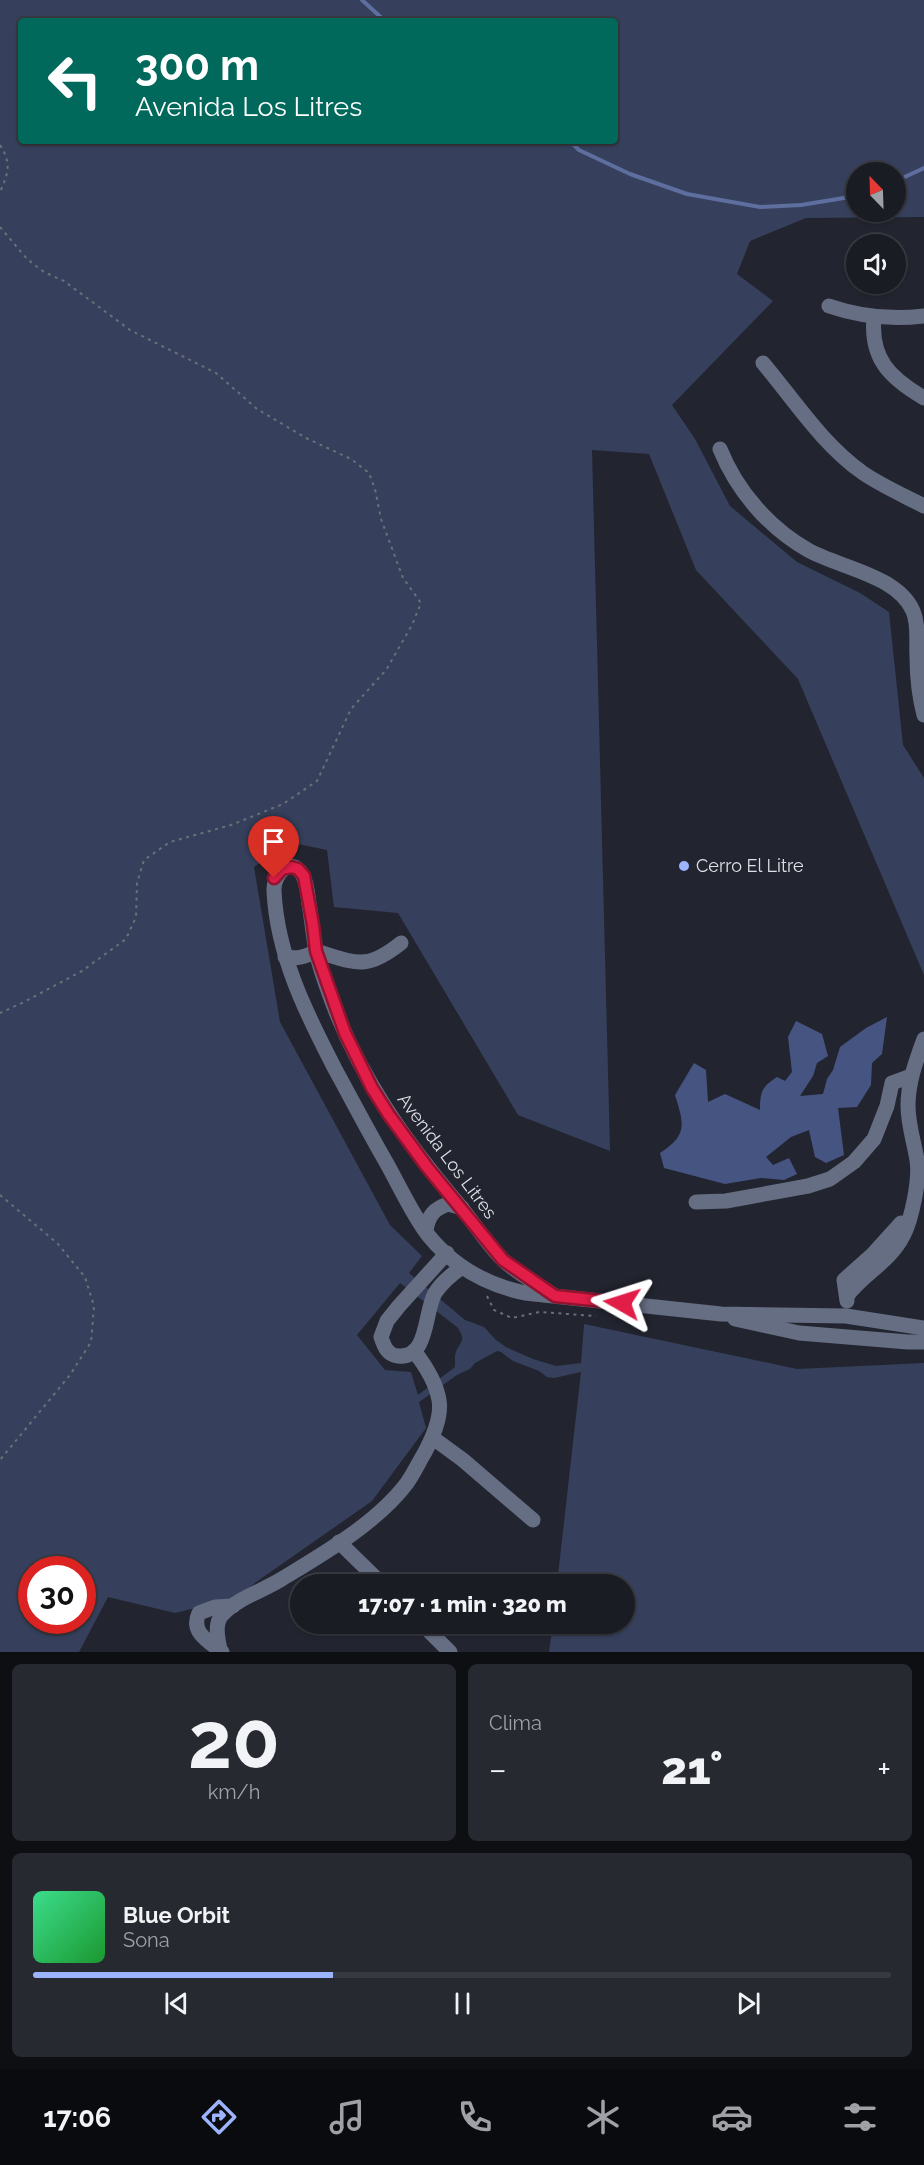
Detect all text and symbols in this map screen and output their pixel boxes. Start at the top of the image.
text: 300 m [135,41,259,90]
icon: left [36,42,114,120]
text: Avenida Los Litres [135,91,362,122]
north arrow [846,162,906,222]
map controls [846,162,906,294]
button: sound [846,234,906,294]
pin [248,816,299,878]
icon: arrive [257,825,290,858]
place label: Cerro El Litre [696,855,804,876]
marker: Cerro El Litre [677,859,691,873]
street label: Avenida Los Litres [393,1089,502,1223]
position arrow [590,1271,654,1335]
speed limit sign: 30 [18,1556,96,1634]
text: 17:07 · 1 min · 320 m [358,1591,567,1617]
text: 20 [188,1695,280,1786]
text: Clima [489,1711,542,1735]
text: 21° [661,1742,723,1795]
text: − [489,1750,507,1789]
text: + [877,1750,891,1789]
text: km/h [208,1780,260,1804]
text: Blue Orbit [123,1902,230,1928]
text: Sona [123,1928,170,1952]
icon: previous [160,1987,193,2020]
icon: pause [446,1987,479,2020]
icon: next [732,1987,765,2020]
icon: directions [198,2096,240,2138]
icon: music [326,2096,368,2138]
icon: phone [454,2096,496,2138]
icon: climate [582,2096,624,2138]
icon: car [711,2096,753,2138]
icon: filters [839,2096,881,2138]
text: 17:06 [43,2102,111,2133]

